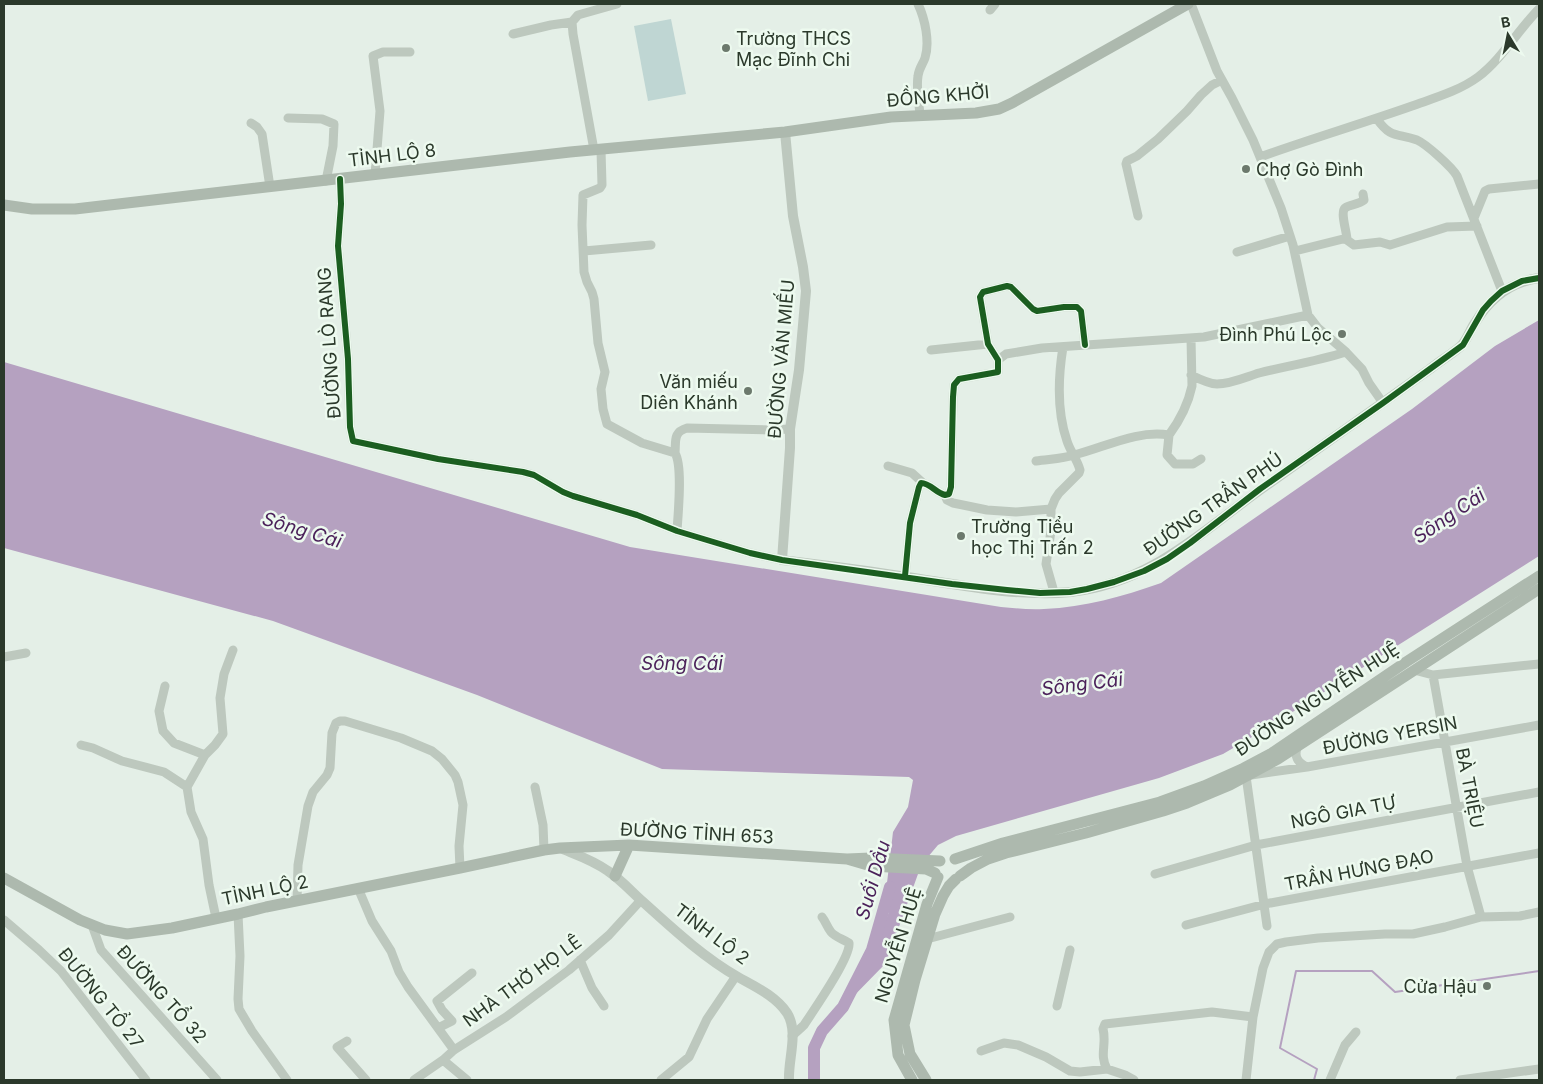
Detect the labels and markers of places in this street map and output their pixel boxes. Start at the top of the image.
place label: Trường THCS Mạc Đĩnh Chi [736,28,851,70]
marker: Trường THCS Mạc Đĩnh Chi [720,42,732,54]
place label: Chợ Gò Đình [1256,159,1364,180]
marker: Chợ Gò Đình [1240,163,1252,175]
place label: Đình Phú Lộc [1219,324,1332,345]
marker: Đình Phú Lộc [1336,328,1348,340]
place label: Văn miếu Diên Khánh [640,371,738,413]
marker: Văn miếu Diên Khánh [742,385,754,397]
place label: Trường Tiểu học Thị Trấn 2 [971,516,1094,558]
marker: Trường Tiểu học Thị Trấn 2 [955,530,967,542]
place label: Cửa Hậu [1403,976,1477,997]
marker: Cửa Hậu [1481,980,1493,992]

